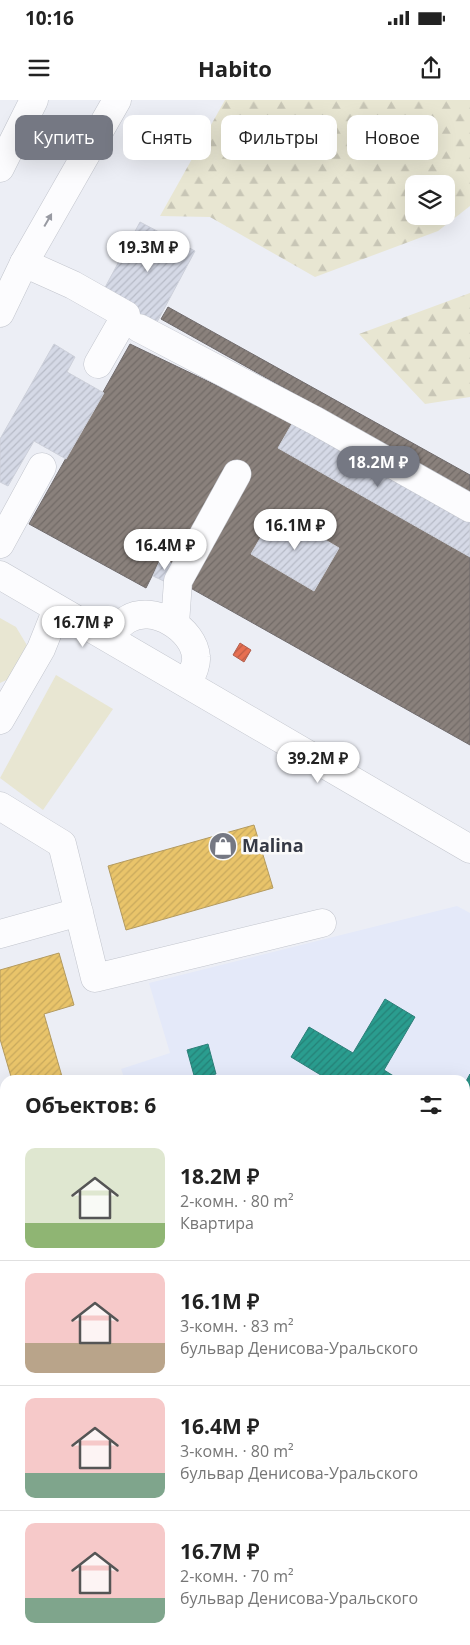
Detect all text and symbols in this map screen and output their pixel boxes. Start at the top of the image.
text: 10:16 [25,5,74,31]
text: Habito [198,53,272,83]
icon: menu [25,54,53,82]
icon: share [417,54,445,82]
chip: Купить [15,115,113,160]
chip: Снять [123,115,211,160]
chip: Фильтры [221,115,337,160]
chip: Новое [347,115,438,160]
map controls [405,175,455,225]
button: layers [405,175,455,225]
one-way arrow [44,213,52,228]
pin: 19.3M ₽ [102,230,194,273]
text: 19.3M ₽ [118,236,178,258]
pin: 18.2M ₽ [332,446,424,488]
text: 18.2M ₽ [348,451,408,473]
pin: 16.1M ₽ [249,508,341,551]
text: 16.1M ₽ [265,514,325,536]
pin: 16.4M ₽ [119,528,211,571]
text: 16.4M ₽ [135,534,195,556]
pin: 16.7M ₽ [37,606,129,648]
text: 16.7M ₽ [53,611,113,633]
pin: 39.2M ₽ [272,742,364,784]
text: 39.2M ₽ [288,747,348,769]
shop icon: Malina [208,831,238,861]
place label: Malina [242,833,304,857]
text: Объектов: 6 [25,1091,156,1119]
icon: filters [417,1091,445,1119]
text: 18.2M ₽ [180,1162,260,1190]
icon: home [65,1168,125,1228]
text: 2-комн. · 80 m² [180,1190,294,1212]
text: Квартира [180,1212,254,1234]
text: 16.1M ₽ [180,1287,260,1315]
icon: home [65,1293,125,1353]
text: 3-комн. · 83 m² [180,1315,294,1337]
text: бульвар Денисова-Уральского [180,1337,418,1359]
text: 16.4M ₽ [180,1412,260,1440]
icon: home [65,1418,125,1478]
text: 3-комн. · 80 m² [180,1440,294,1462]
text: бульвар Денисова-Уральского [180,1462,418,1484]
text: 16.7M ₽ [180,1537,260,1565]
icon: home [65,1543,125,1603]
text: 2-комн. · 70 m² [180,1565,294,1587]
text: бульвар Денисова-Уральского [180,1587,418,1609]

